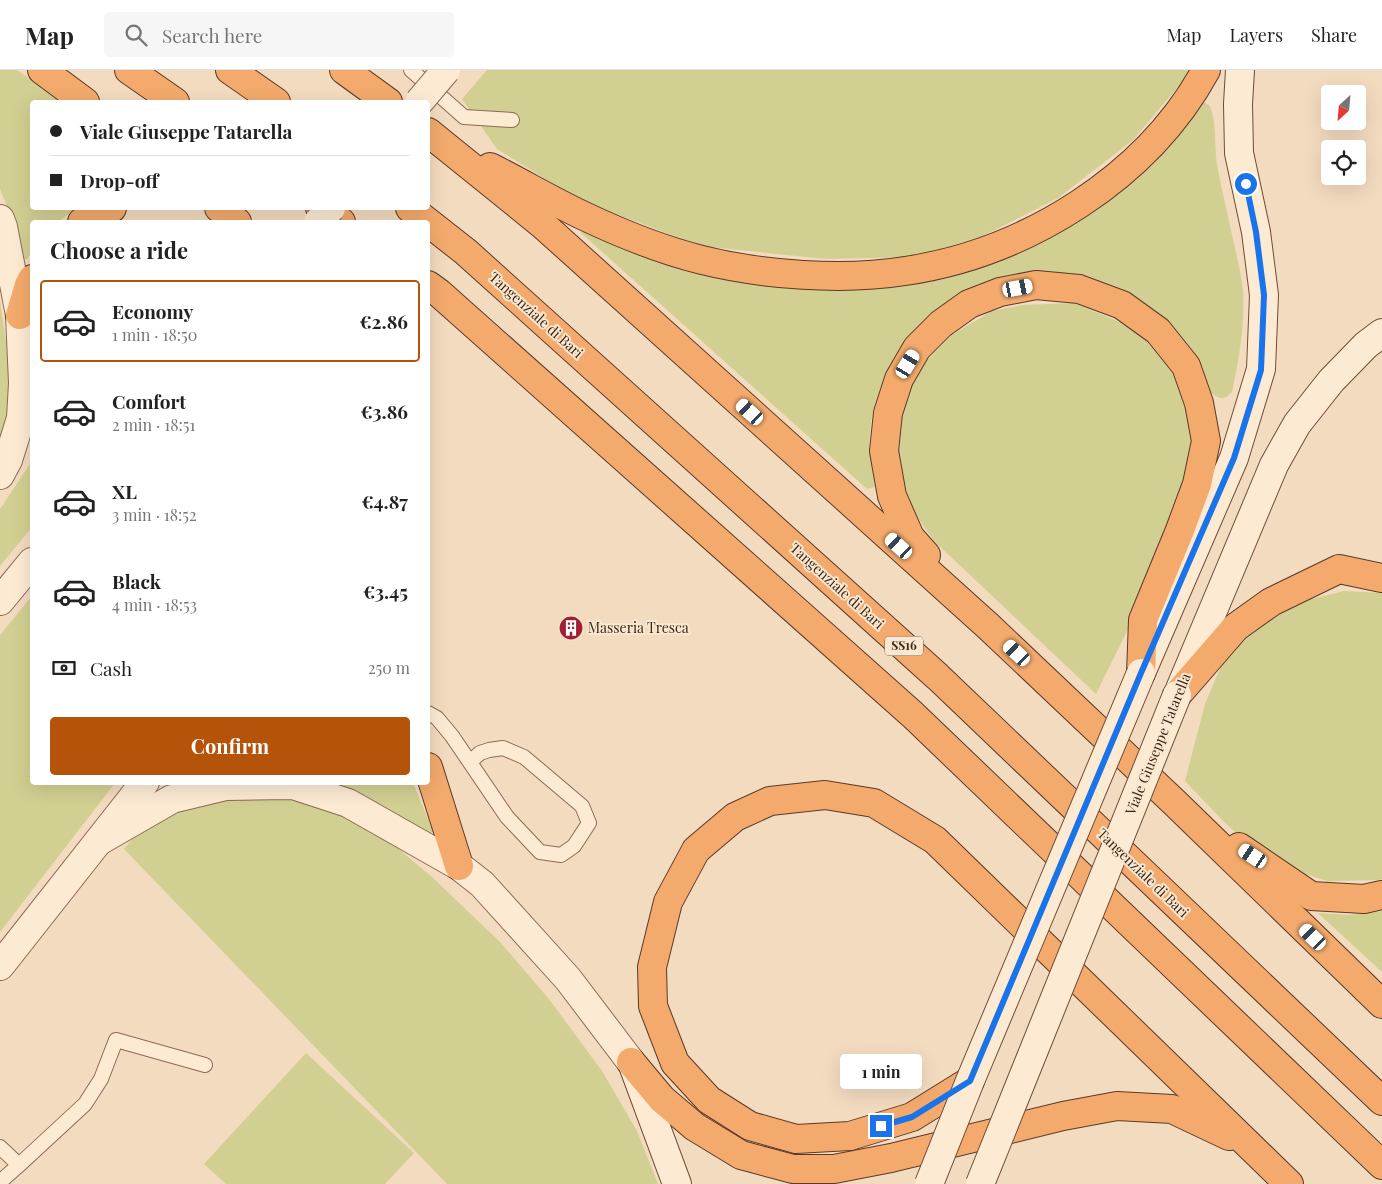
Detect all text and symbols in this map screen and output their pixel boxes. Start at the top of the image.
search box [104,12,454,57]
text: Map [25,19,74,51]
icon: search [122,21,150,49]
text: Search here [162,22,262,48]
text: Map [1166,23,1201,47]
text: Layers [1229,23,1283,47]
text: Share [1311,23,1357,47]
north arrow [1321,85,1366,130]
map controls [1321,85,1366,185]
text: Viale Giuseppe Tatarella [80,118,292,144]
button: locate [1321,140,1366,185]
text: Drop-off [80,167,158,193]
route start [1235,173,1257,195]
text: Choose a ride [50,235,188,265]
street label: Tangenziale di Bari [485,267,587,362]
car [1001,278,1034,298]
text: Economy [112,298,193,324]
icon: car [52,299,97,344]
text: €2.86 [359,308,408,334]
text: 1 min · 18:50 [112,324,197,345]
car [893,347,922,381]
text: Comfort [112,388,186,414]
icon: car [52,389,97,434]
car [733,396,766,428]
text: €3.86 [360,398,408,424]
text: 2 min · 18:51 [112,414,195,435]
text: XL [112,478,137,504]
icon: car [52,479,97,524]
text: €4.87 [361,488,408,514]
text: 3 min · 18:52 [112,504,197,525]
car [882,530,915,562]
street label: Tangenziale di Bari [786,538,888,633]
text: Black [112,568,161,594]
icon: car [52,569,97,614]
text: €3.45 [363,578,408,604]
text: 4 min · 18:53 [112,594,197,615]
building icon: Masseria Tresca [558,615,584,641]
place label: Masseria Tresca [588,618,689,637]
road number: SS16 [885,636,923,656]
car [1000,637,1033,669]
icon: cash [50,654,78,682]
text: Cash [90,655,132,681]
text: 250 m [368,657,410,678]
street label: Viale Giuseppe Tatarella [1120,670,1195,818]
button: Confirm [50,717,410,775]
street label: Tangenziale di Bari [1093,824,1193,921]
car [1236,841,1269,871]
car [1297,921,1329,953]
callout: 1 min [840,1054,922,1088]
text: 1 min [861,1061,901,1082]
route end [870,1115,892,1137]

